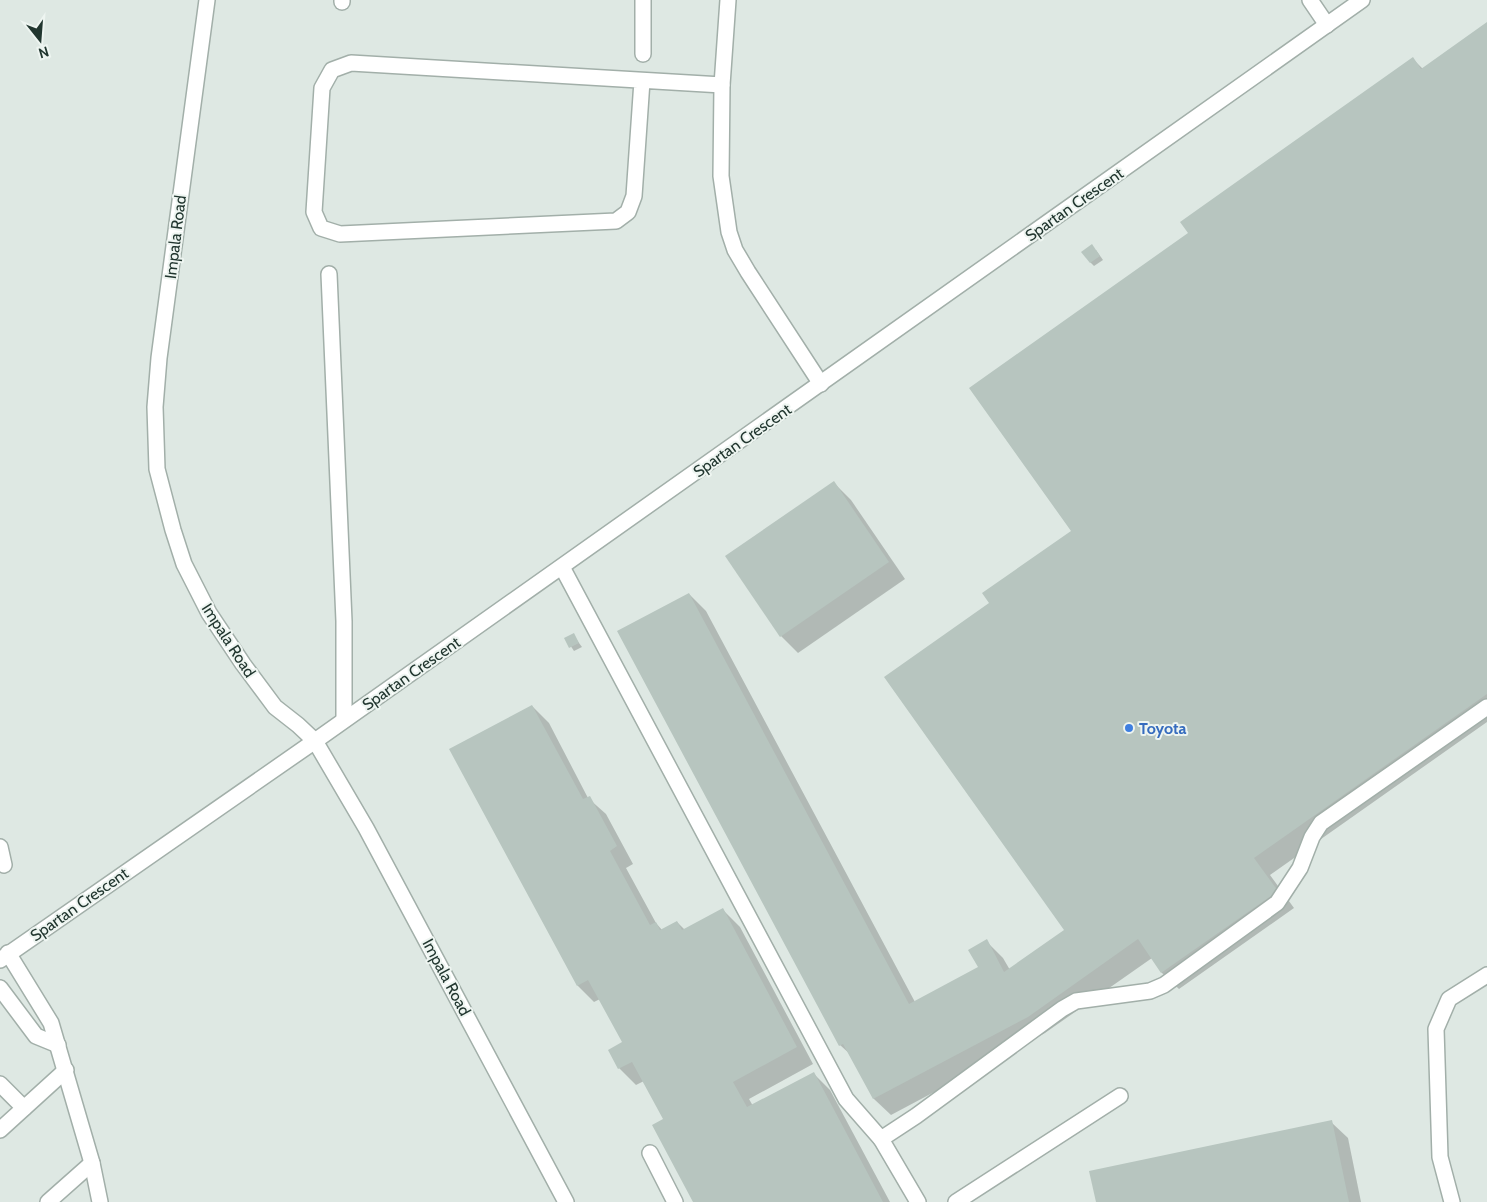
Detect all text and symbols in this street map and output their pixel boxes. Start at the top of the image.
north arrow [15,15,65,65]
text: N [36,42,51,62]
street label: Spartan Crescent [1022,163,1128,245]
street label: Impala Road [161,194,190,280]
street label: Spartan Crescent [690,399,796,481]
street label: Impala Road [198,600,260,681]
street label: Spartan Crescent [359,632,465,714]
place label: Toyota [1139,719,1187,738]
marker: Toyota [1123,722,1135,734]
street label: Spartan Crescent [27,863,133,945]
street label: Impala Road [418,936,475,1019]

